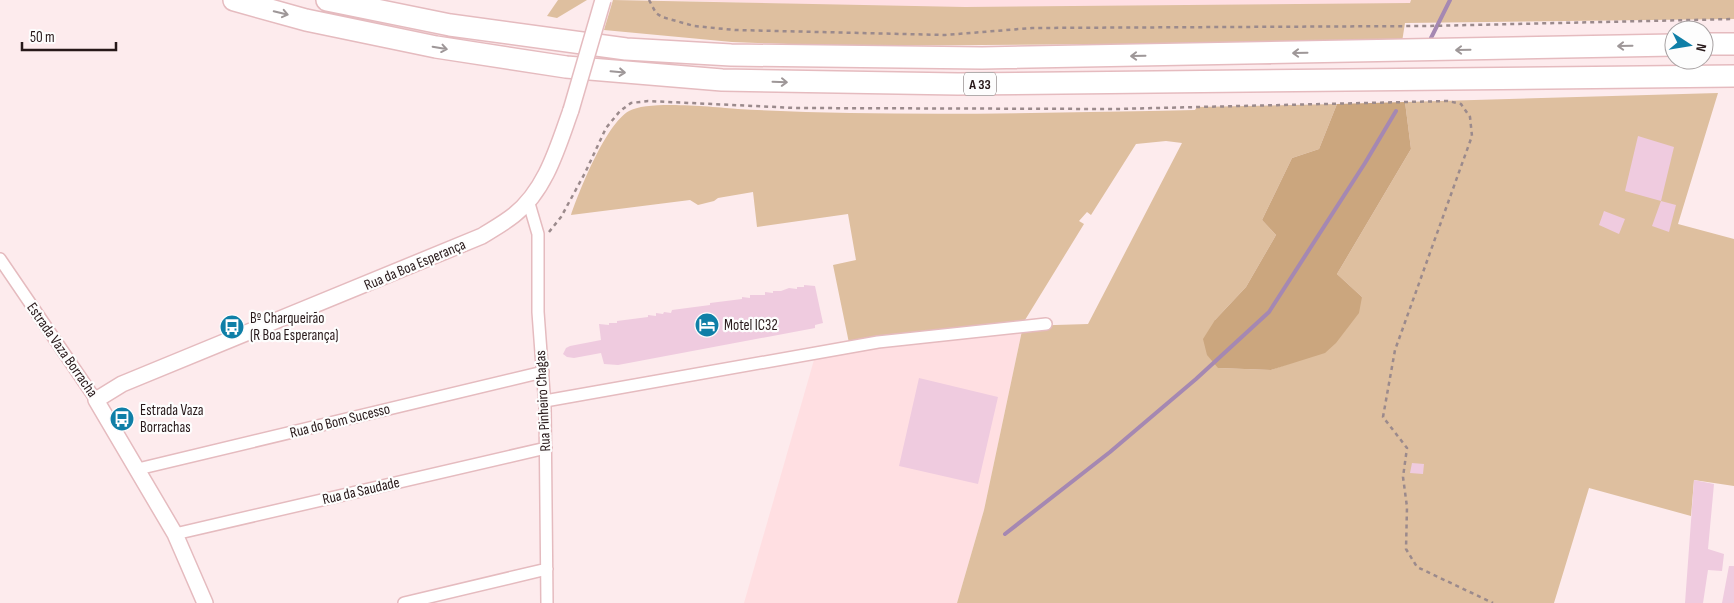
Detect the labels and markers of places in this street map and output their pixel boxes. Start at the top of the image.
place label: Bº Charqueirão (R Boa Esperança) [250,309,339,345]
hotel icon: Motel IC32 [694,312,720,338]
bus stop icon: Bº Charqueirão (R Boa Esperança) [219,314,245,340]
place label: Motel IC32 [724,316,778,335]
place label: Estrada Vaza Borrachas [140,401,204,437]
bus stop icon: Estrada Vaza Borrachas [109,406,135,432]

